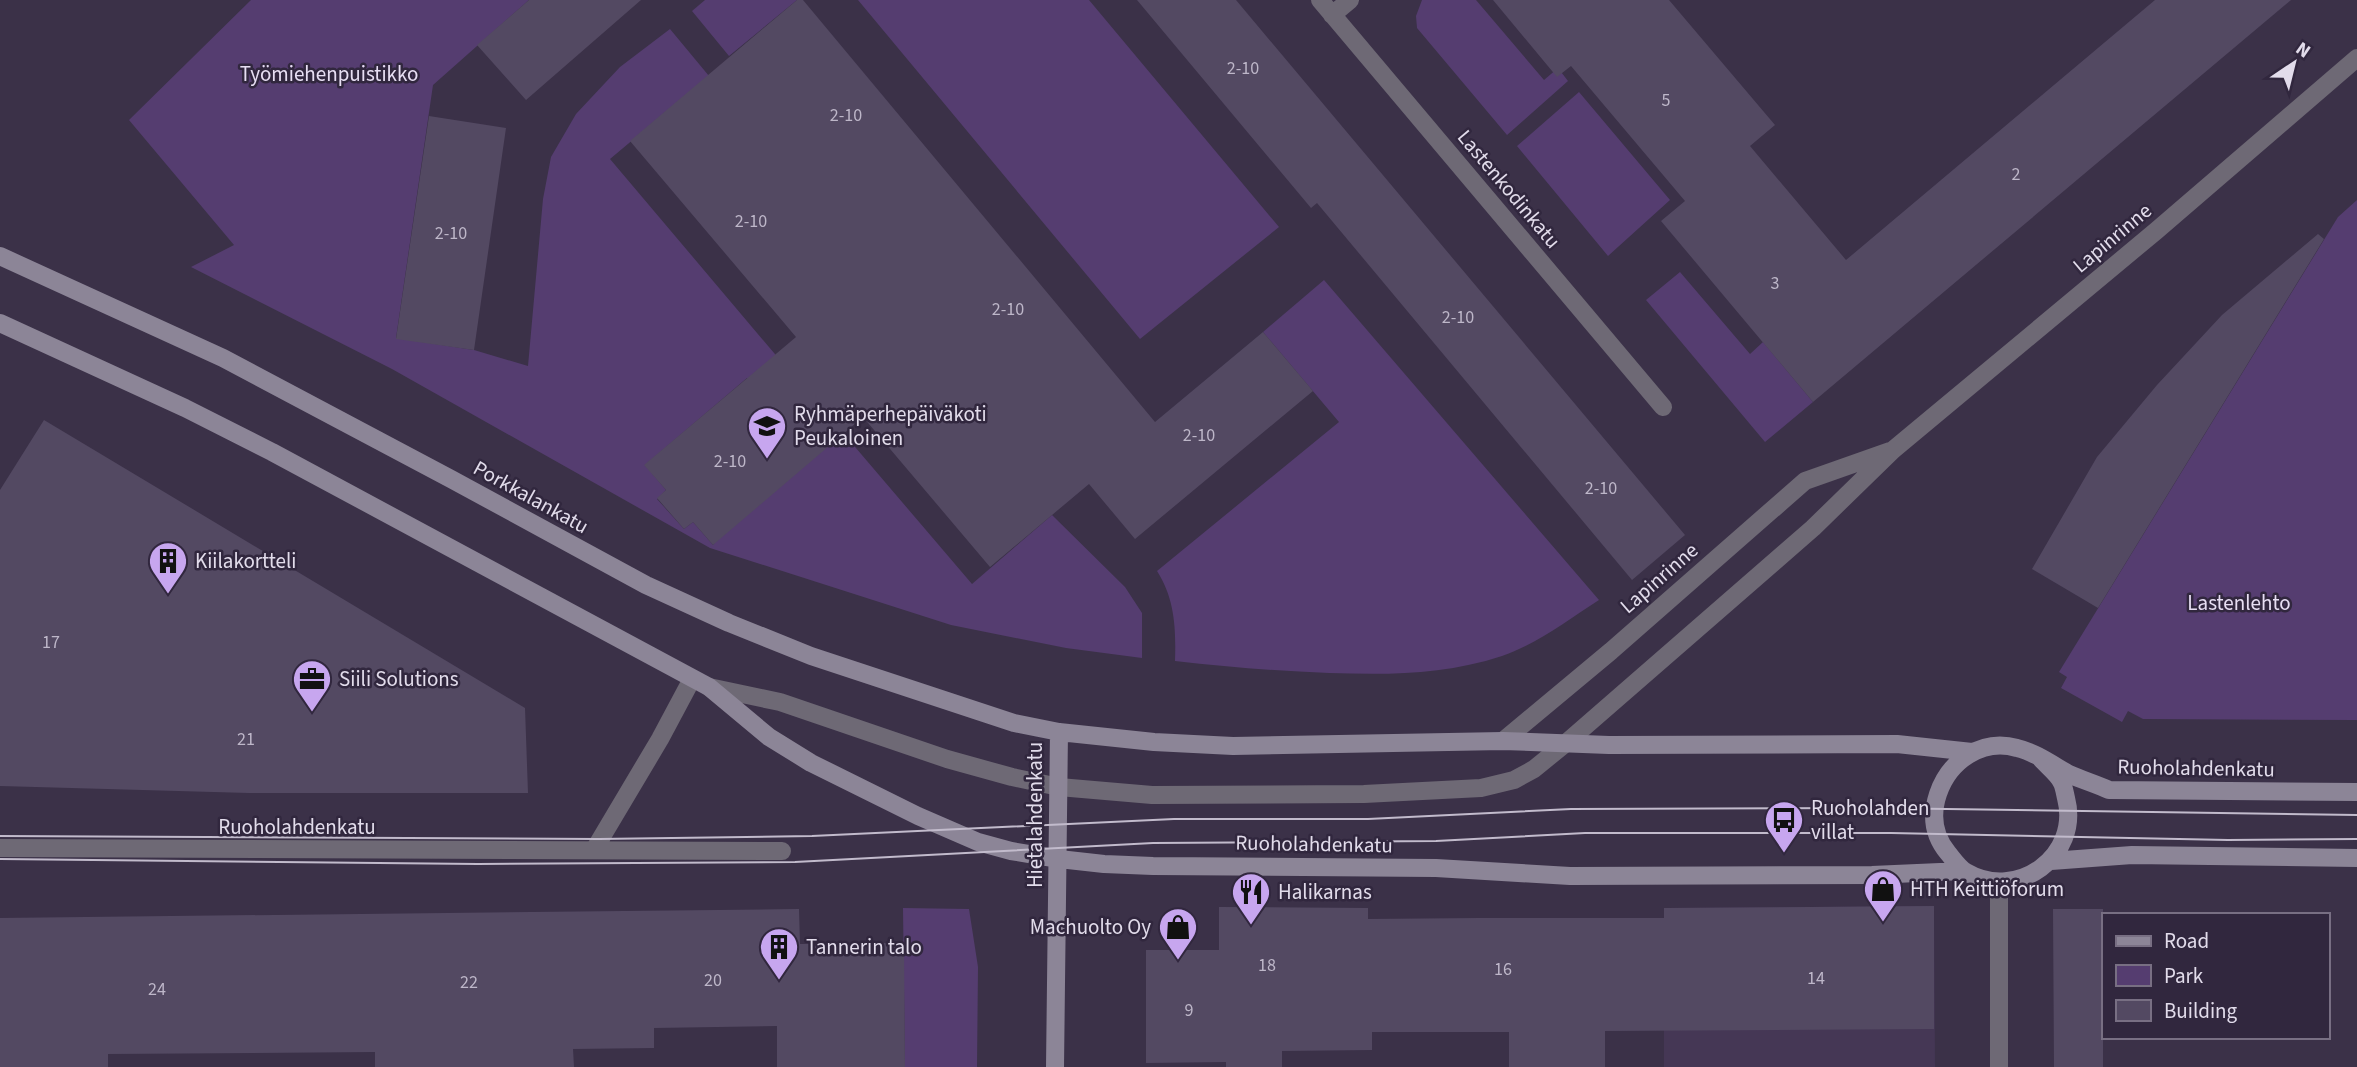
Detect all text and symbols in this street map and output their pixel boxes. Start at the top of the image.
north arrow [2259,28,2329,98]
text: N [2290,36,2316,65]
house number: 2-10 [1227,56,1259,81]
park label: Työmiehenpuistikko [240,59,418,89]
house number: 5 [1662,88,1671,113]
house number: 2-10 [830,103,862,128]
street label: Lastenkodinkatu [1450,123,1568,255]
house number: 2 [2012,162,2021,187]
street label: Lapinrinne [2066,196,2158,280]
house number: 2-10 [735,209,767,234]
house number: 2-10 [435,221,467,246]
house number: 3 [1771,271,1780,296]
house number: 2-10 [992,297,1024,322]
house number: 2-10 [1442,305,1474,330]
place label: Ryhmäperhepäiväkoti Peukaloinen [794,399,987,453]
school or university icon: Ryhmäperhepäiväkoti Peukaloinen [746,405,788,460]
house number: 2-10 [1183,423,1215,448]
house number: 2-10 [714,449,746,474]
street label: Porkkalankatu [468,453,594,541]
house number: 2-10 [1585,476,1617,501]
street label: Lapinrinne [1613,536,1705,620]
building icon: Kiilakortteli [147,540,189,595]
place label: Kiilakortteli [195,546,297,576]
park label: Lastenlehto [2187,588,2291,618]
house number: 17 [42,630,60,655]
office icon: Siili Solutions [291,658,333,713]
place label: Siili Solutions [339,664,459,694]
house number: 21 [237,727,255,752]
street label: Hietalahdenkatu [1020,742,1050,888]
street label: Ruoholahdenkatu [2117,752,2275,784]
place label: Ruoholahden villat [1811,793,1929,847]
bus stop icon: Ruoholahden villat [1763,799,1805,854]
street label: Ruoholahdenkatu [218,812,376,842]
street label: Ruoholahdenkatu [1235,828,1393,860]
shop icon: HTH Keittiöforum [1862,868,1904,923]
restaurant icon: Halikarnas [1230,871,1272,926]
place label: HTH Keittiöforum [1910,874,2064,904]
place label: Halikarnas [1278,877,1372,907]
shop icon: Machuolto Oy [1157,906,1199,961]
place label: Machuolto Oy [1030,912,1151,942]
legend [2102,913,2329,1039]
building icon: Tannerin talo [758,926,800,981]
text: Road [2164,926,2209,956]
place label: Tannerin talo [806,932,922,962]
house number: 18 [1258,953,1276,978]
house number: 16 [1494,957,1512,982]
text: Park [2164,961,2204,991]
house number: 14 [1807,966,1825,991]
house number: 20 [704,968,722,993]
house number: 22 [460,970,478,995]
house number: 24 [148,977,166,1002]
text: Building [2164,996,2238,1026]
house number: 9 [1185,998,1194,1023]

